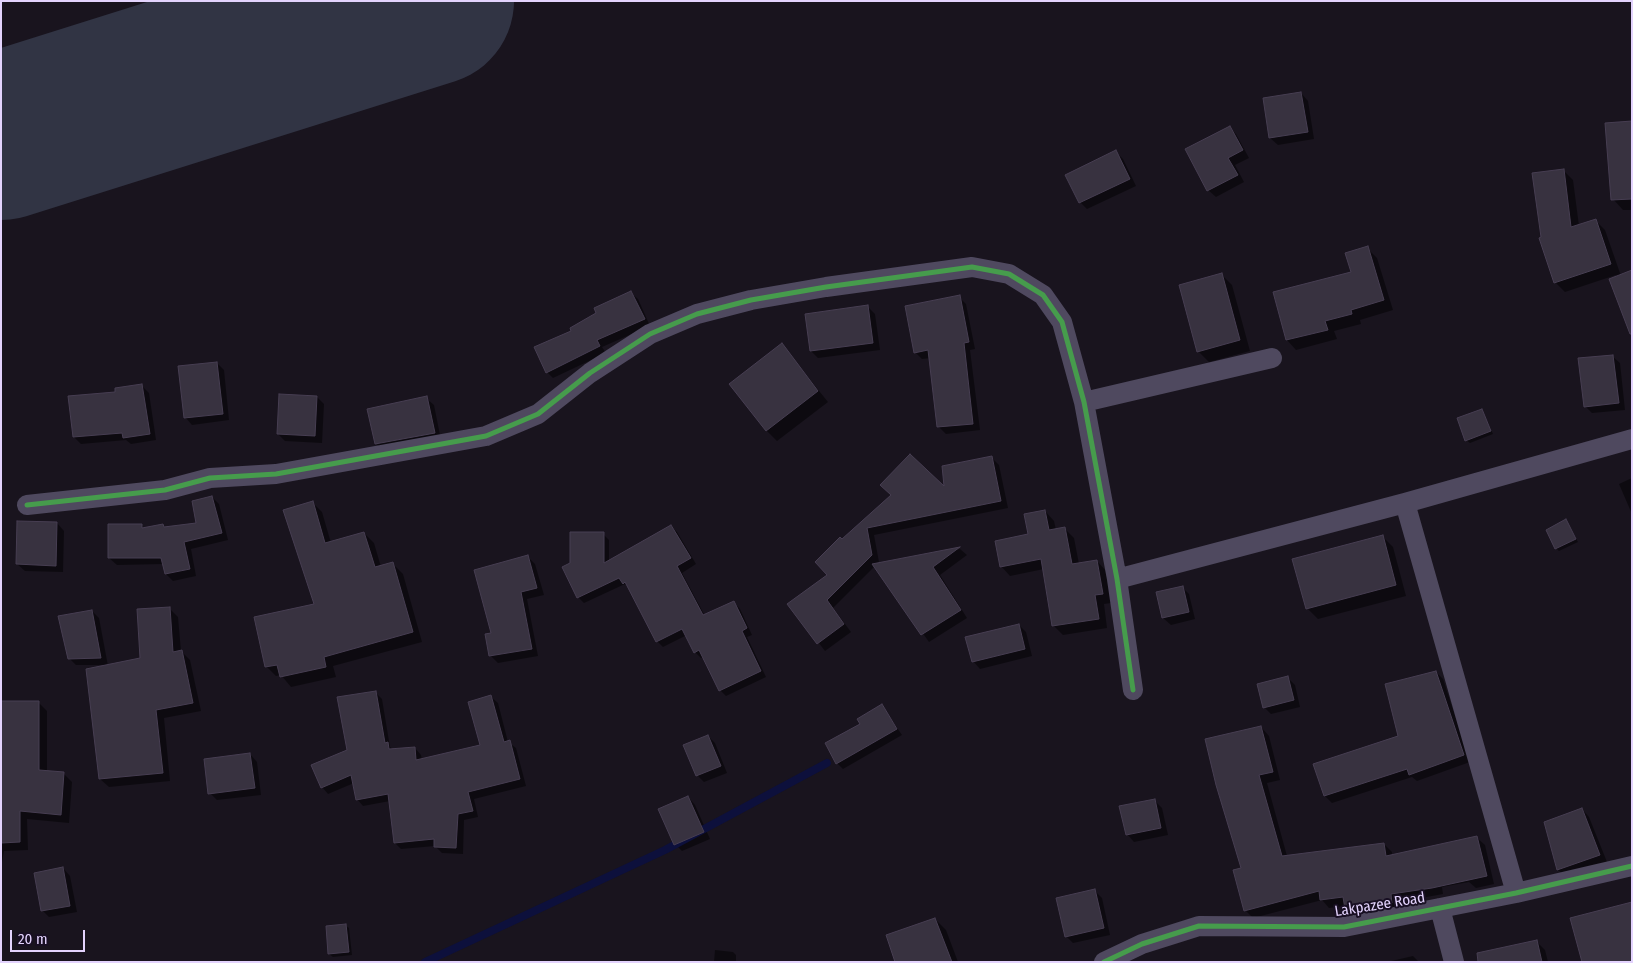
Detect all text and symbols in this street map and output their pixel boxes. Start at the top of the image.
street label: Lakpazee Road [1333,889,1427,921]
scale bar [12,920,88,952]
text: 20 m [18,930,48,948]

